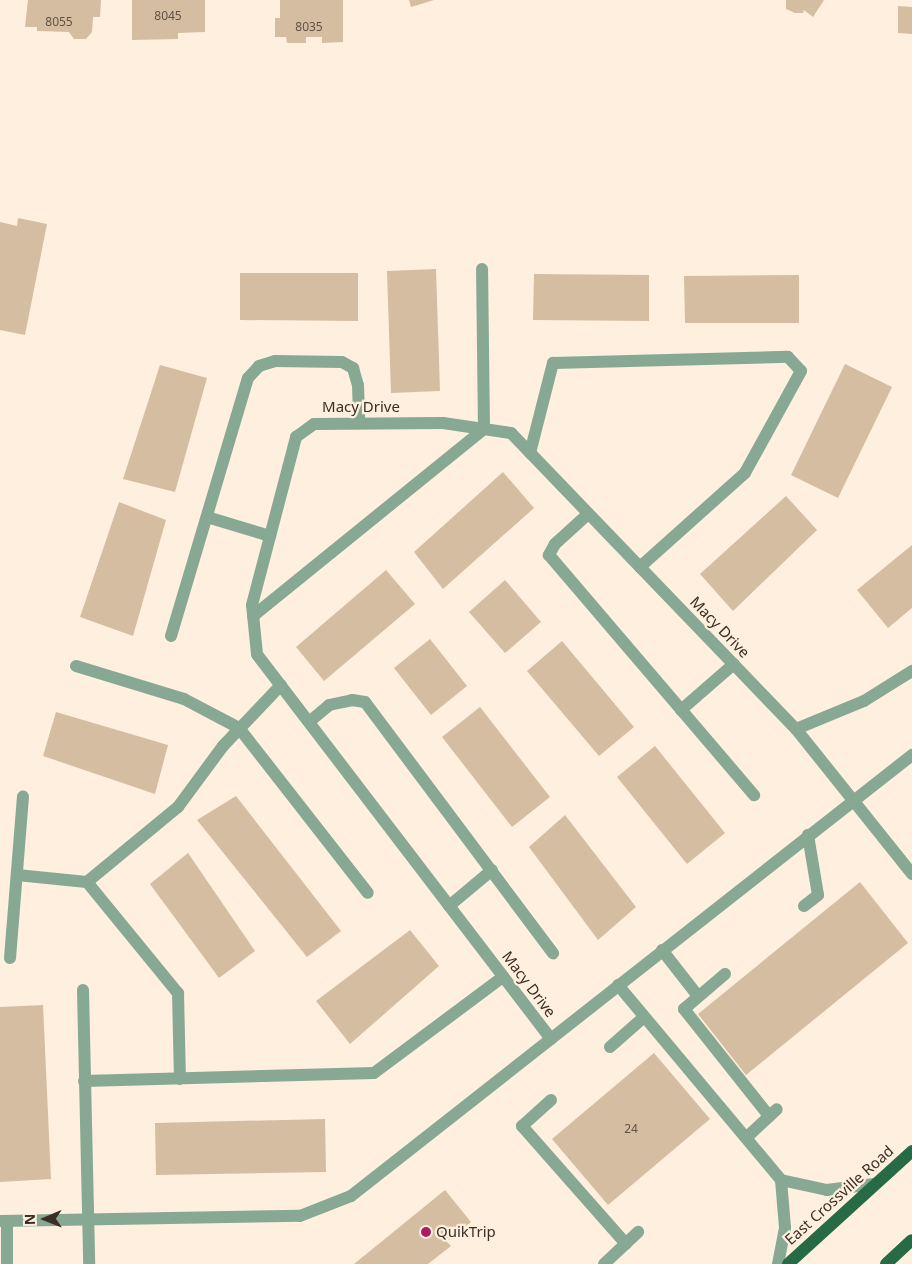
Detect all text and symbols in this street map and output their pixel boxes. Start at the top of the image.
house number: 8045 [154,9,182,23]
house number: 8055 [45,15,73,29]
house number: 8035 [295,20,323,34]
street label: Macy Drive [322,398,400,416]
street label: Macy Drive [686,593,754,661]
street label: Macy Drive [498,947,560,1021]
house number: 24 [624,1122,638,1136]
street label: East Crossville Road [781,1142,897,1248]
north arrow [20,1194,70,1244]
text: N [20,1213,39,1225]
place label: QuikTrip [436,1223,496,1241]
marker: QuikTrip [420,1226,432,1238]

